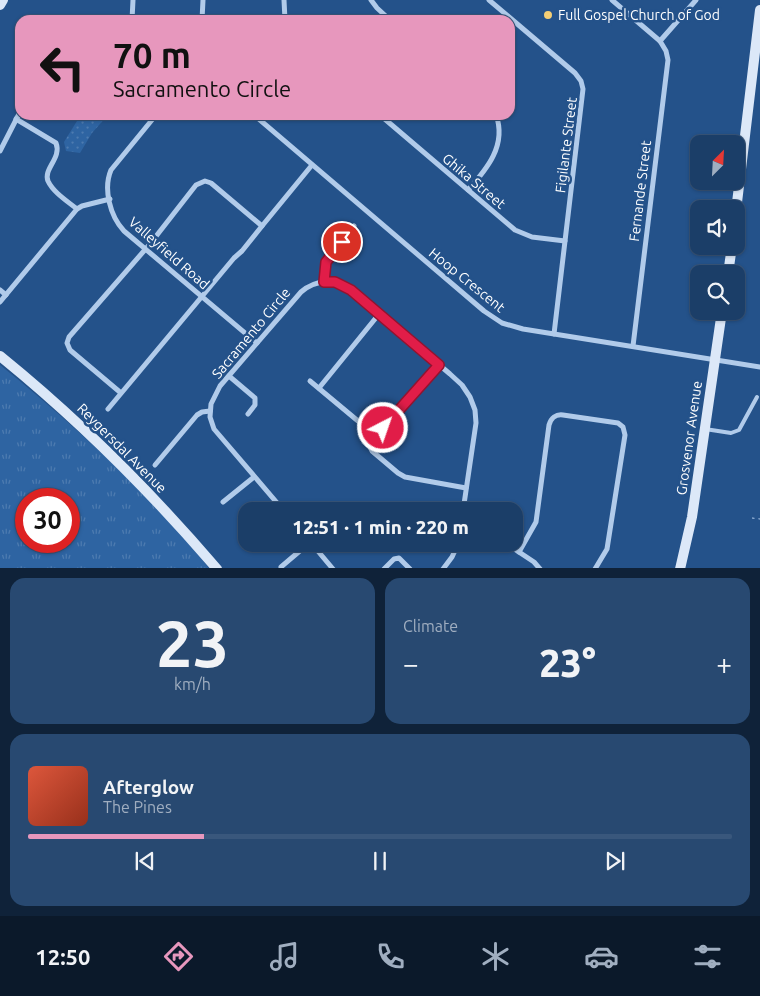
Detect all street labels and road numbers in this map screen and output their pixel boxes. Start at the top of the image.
street label: Figilante Street [552,96,580,194]
street label: Fernande Street [626,139,654,242]
street label: Ghika Street [439,150,509,212]
street label: Valleyfield Road [125,214,213,292]
street label: Hoop Crescent [426,245,509,316]
street label: Sacramento Circle [208,284,294,382]
street label: Grosvenor Avenue [673,380,705,496]
street label: Reygersdal Avenue [74,400,170,496]

